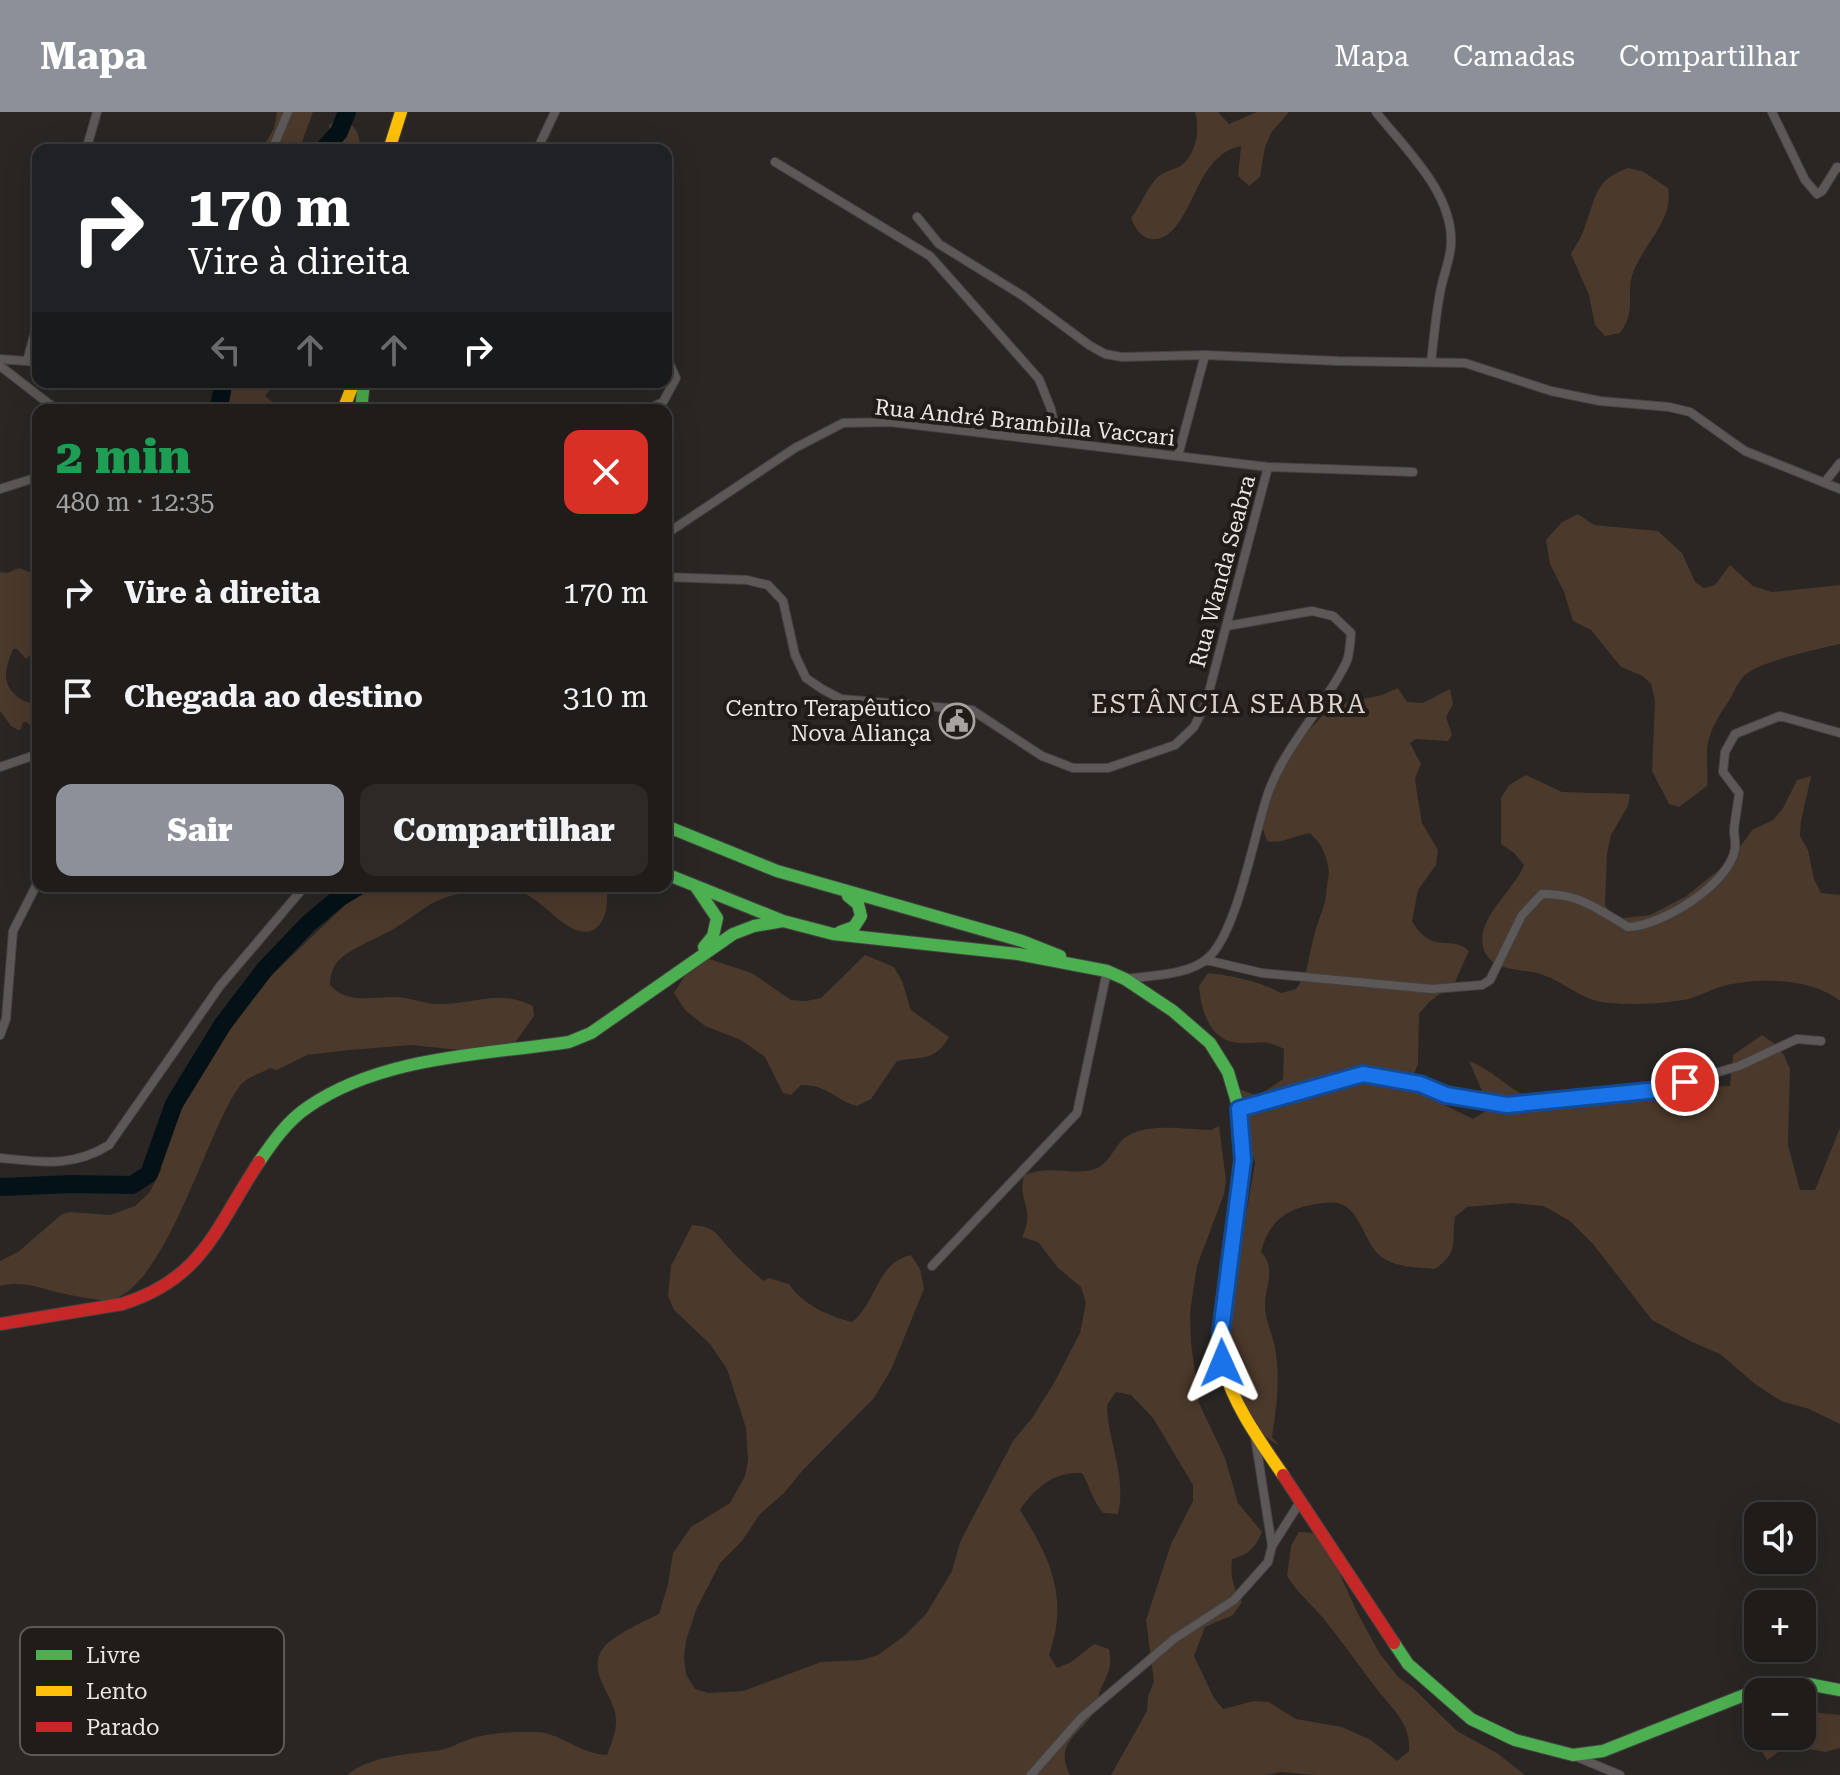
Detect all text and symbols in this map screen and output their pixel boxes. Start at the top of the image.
text: Mapa [40,34,147,78]
text: Mapa [1334,40,1409,73]
text: Camadas [1453,40,1575,73]
text: Compartilhar [1619,40,1800,73]
text: 170 m [188,174,350,240]
icon: right [56,176,160,280]
text: Vire à direita [188,241,410,283]
icon: left [204,328,248,372]
icon: ahead [288,328,332,372]
icon: ahead [372,328,416,372]
icon: right [456,328,500,372]
street label: Rua André Brambilla Vaccari [873,394,1176,451]
text: 2 min [56,429,191,485]
button: close [564,430,648,514]
street label: Rua Wanda Seabra [1185,472,1260,670]
text: 480 m · 12:35 [56,487,215,517]
icon: right [56,570,100,614]
text: Vire à direita [124,575,320,610]
text: 170 m [563,575,648,610]
icon: arrive [56,674,100,718]
text: Chegada ao destino [124,679,423,714]
text: 310 m [563,679,648,714]
district label: ESTÂNCIA SEABRA [1091,688,1367,719]
place label: Centro Terapêutico Nova Aliança [725,696,931,746]
public building icon: Centro Terapêutico Nova Aliança [938,702,976,740]
button: Sair [56,784,344,876]
button: Compartilhar [360,784,648,876]
pin [1651,1048,1719,1116]
icon: arrive [1663,1060,1707,1104]
position arrow [1180,1321,1264,1405]
map controls [1744,1502,1816,1750]
button: sound [1744,1502,1816,1574]
button: + [1744,1590,1816,1662]
legend [20,1627,284,1755]
text: Livre [86,1643,140,1668]
button: − [1744,1678,1816,1750]
text: Lento [86,1679,148,1704]
text: Parado [86,1715,160,1740]

